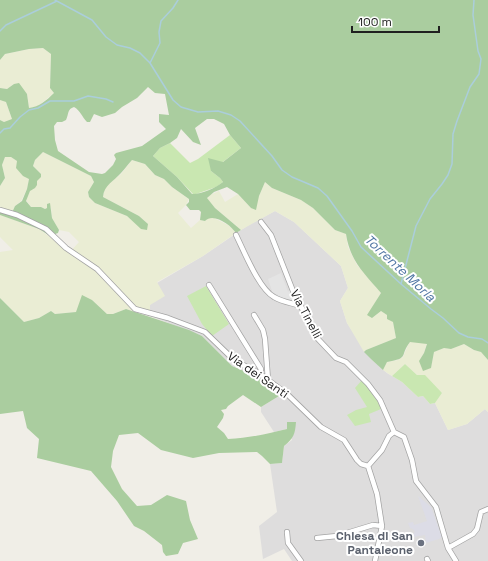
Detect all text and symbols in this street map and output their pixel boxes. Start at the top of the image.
scale bar [352,8,439,34]
text: 100 m [358,14,392,30]
water label: Torrente Morla [361,231,439,306]
street label: Via Tinelli [286,287,326,341]
street label: Via dei Santi [224,348,292,402]
place label: Chiesa di San Pantaleone [336,528,413,558]
marker: Chiesa di San Pantaleone [416,538,426,548]

